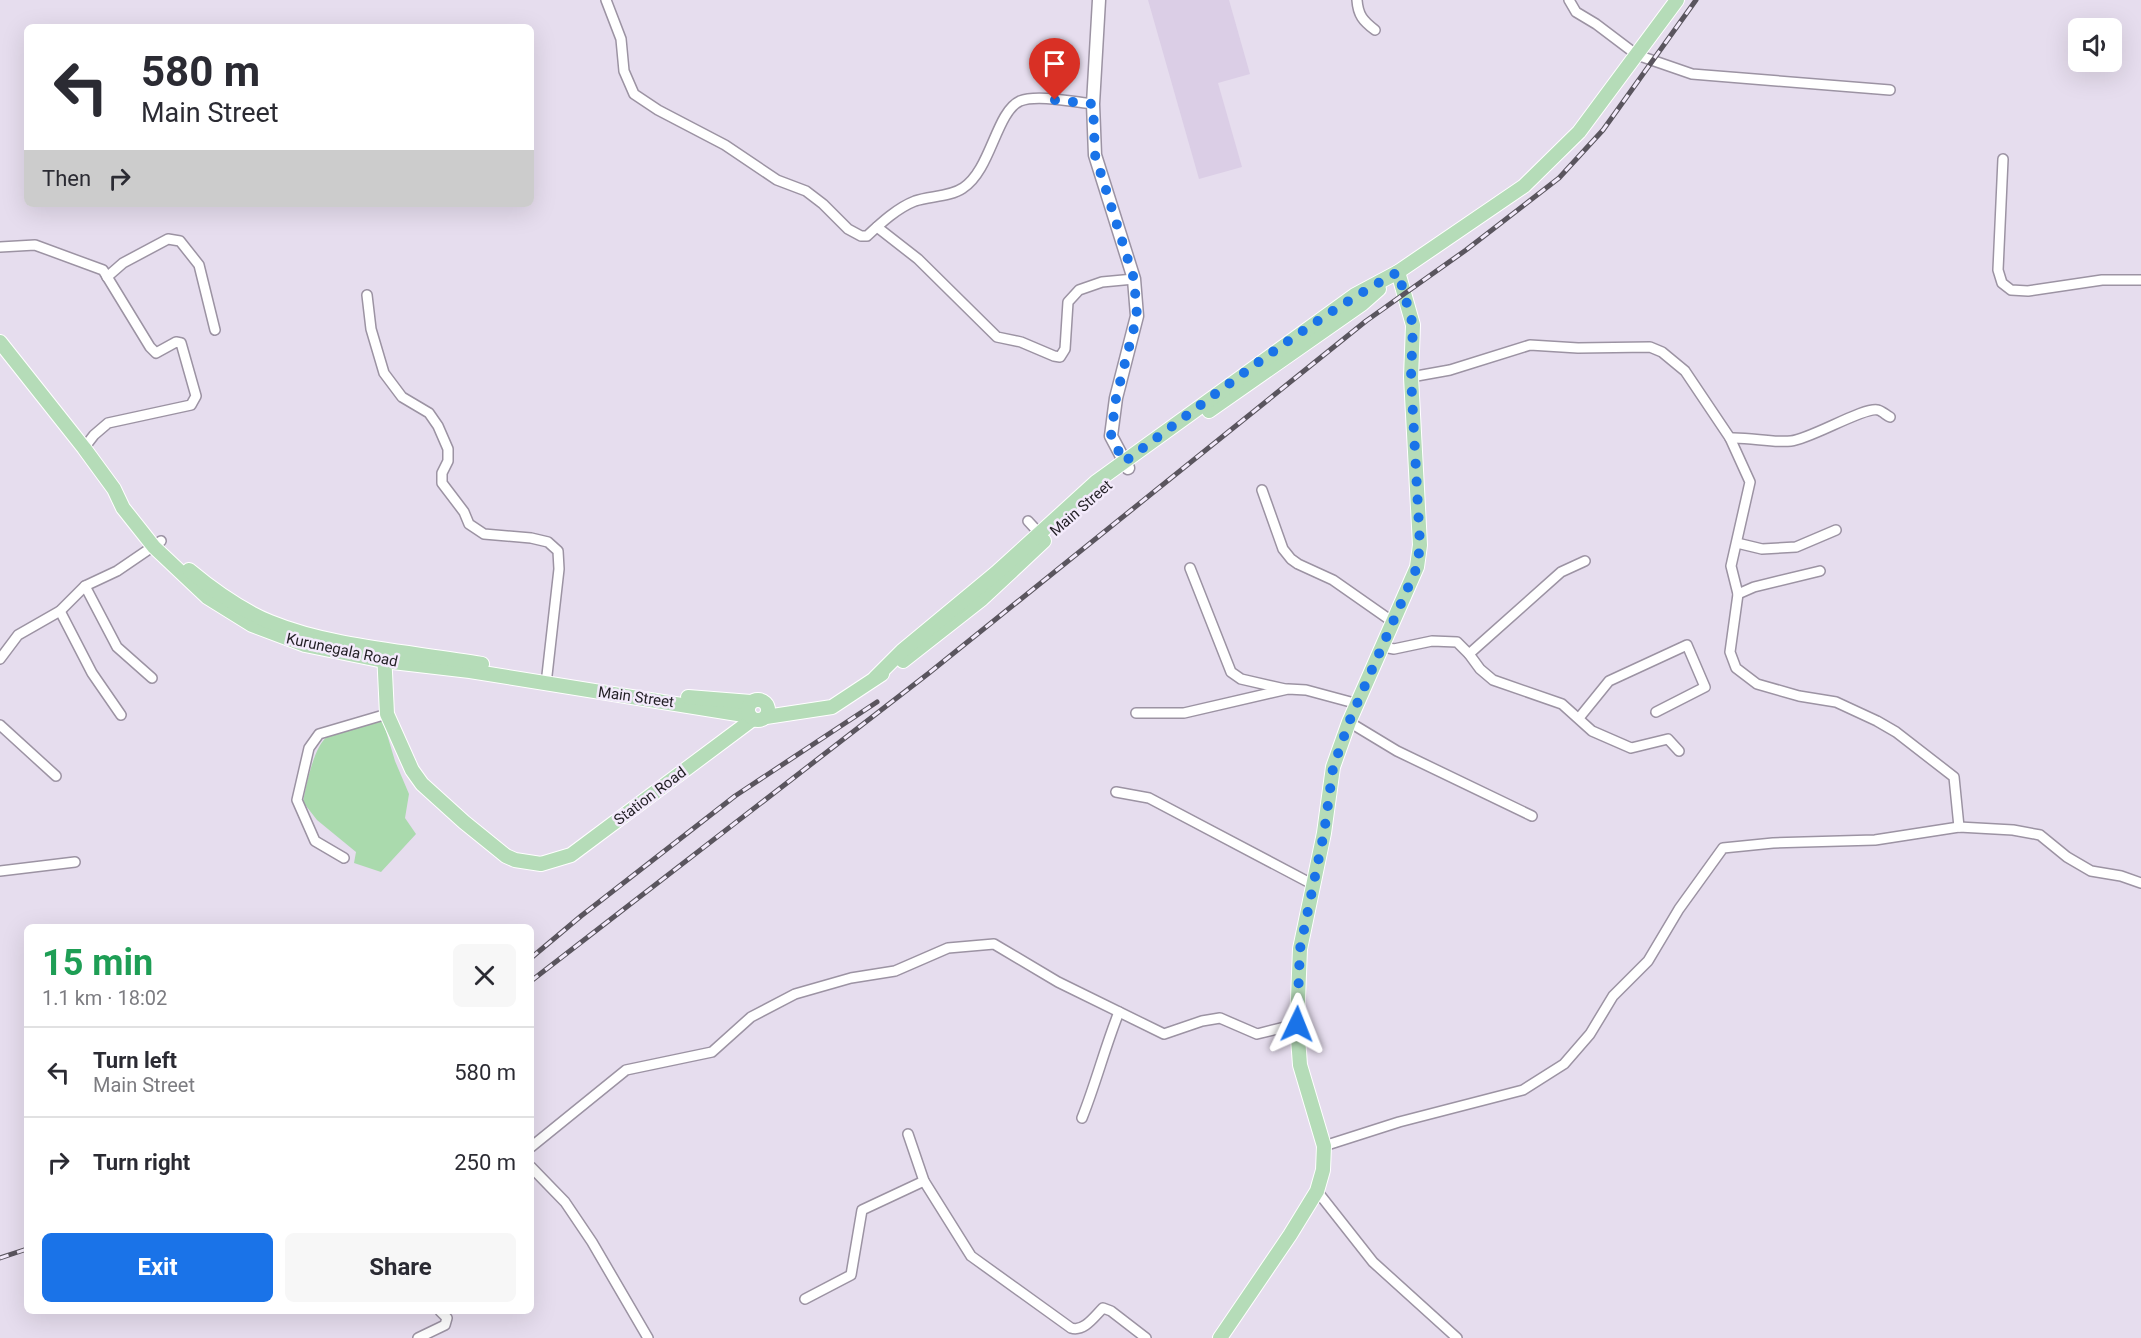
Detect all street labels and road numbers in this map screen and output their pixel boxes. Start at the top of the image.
street label: Main Street [1046,476,1116,540]
street label: Kurunegala Road [285,629,399,671]
street label: Main Street [597,683,675,711]
street label: Station Road [610,763,690,829]

